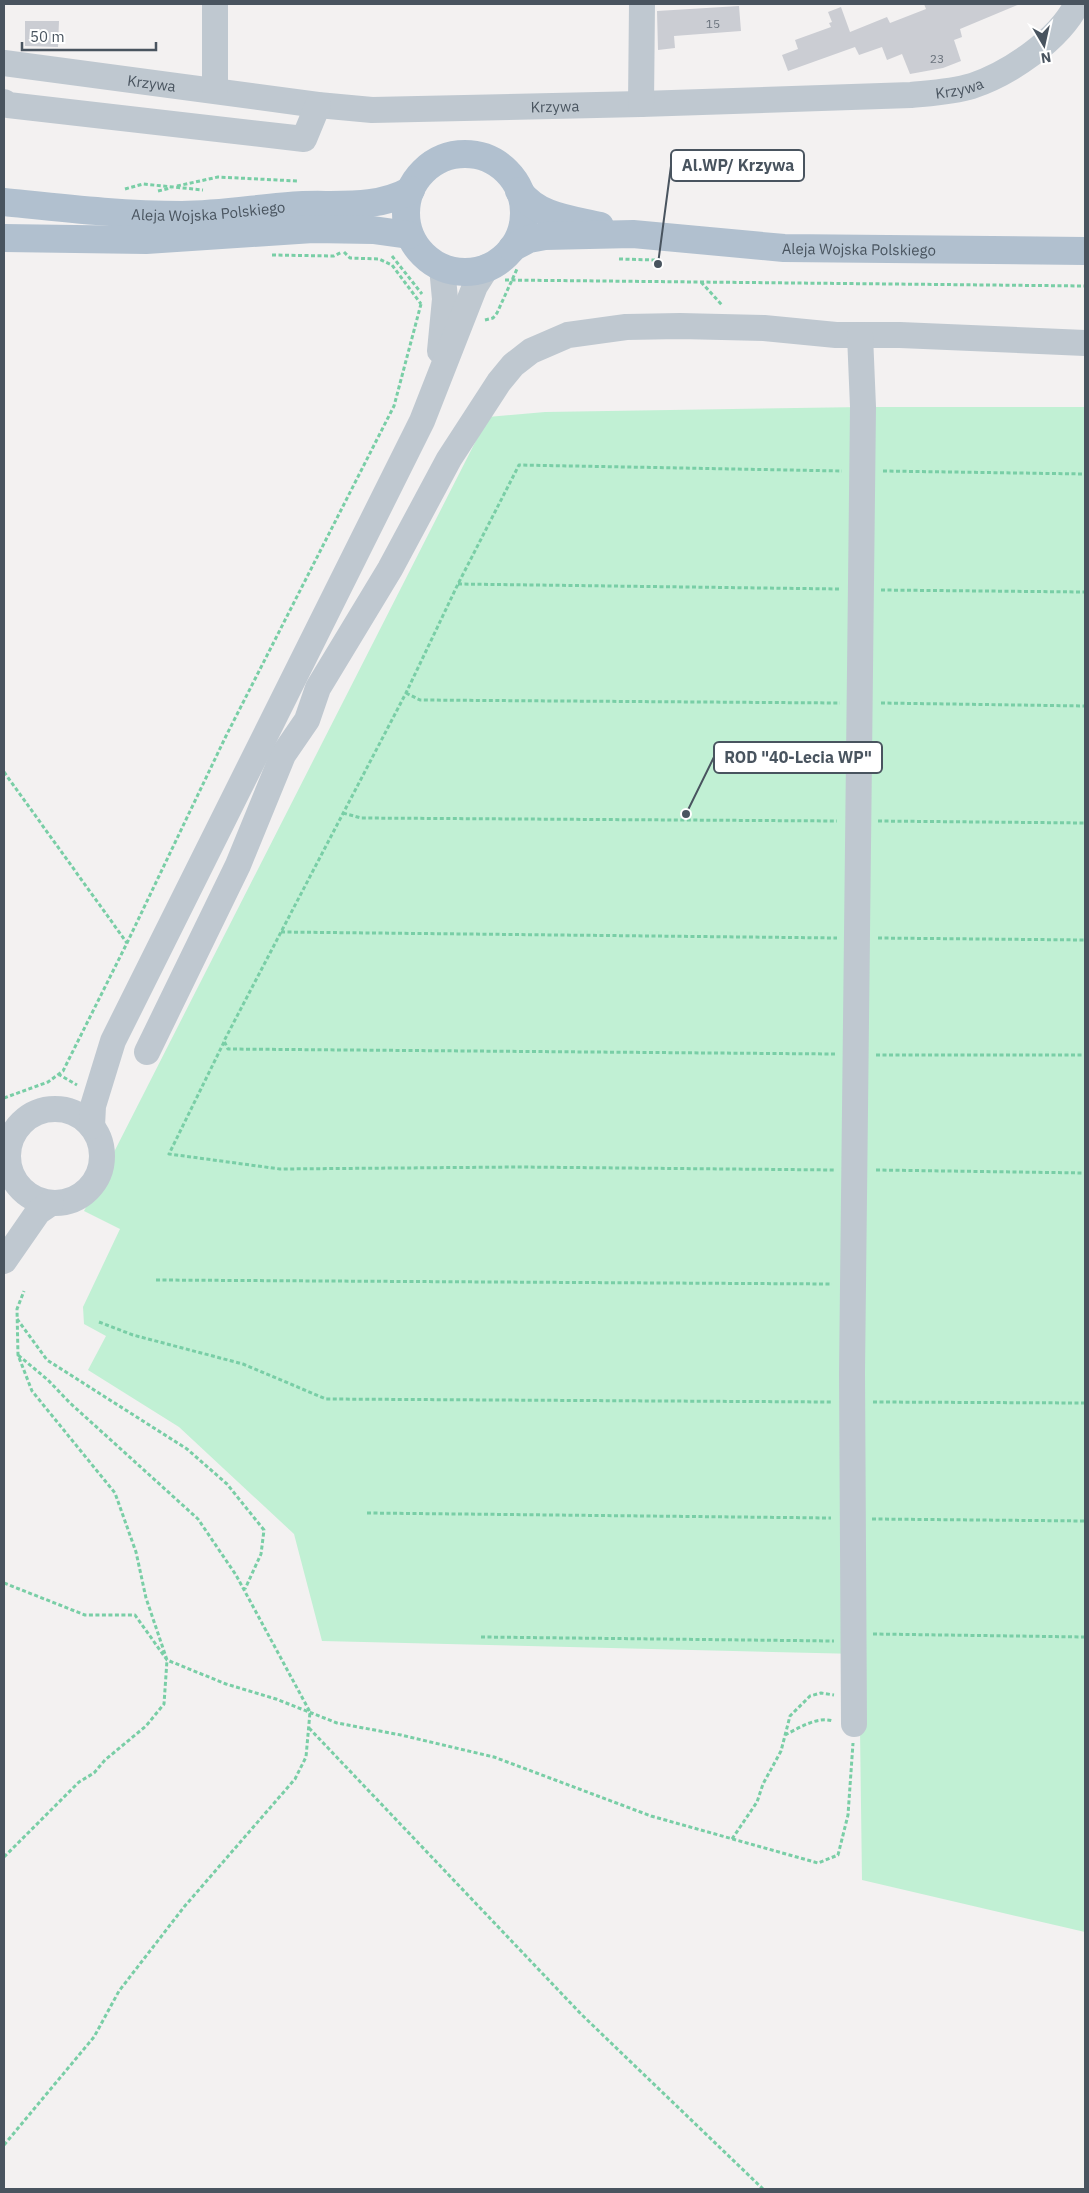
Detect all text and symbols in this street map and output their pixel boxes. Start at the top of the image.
house number: 15 [706,16,720,31]
scale bar [22,20,156,52]
north arrow [1019,20,1069,70]
text: 50 m [30,27,65,46]
text: N [1040,48,1052,68]
house number: 23 [930,51,944,66]
street label: Krzywa [126,70,177,95]
street label: Krzywa [934,73,986,102]
street label: Krzywa [530,96,580,116]
callout: Al.WP/ Krzywa [671,150,804,181]
text: Al.WP/ Krzywa [682,155,794,175]
street label: Aleja Wojska Polskiego [131,197,286,225]
street label: Aleja Wojska Polskiego [782,238,936,259]
callout: ROD "40-Lecia WP" [714,742,882,773]
text: ROD "40-Lecia WP" [724,747,872,767]

